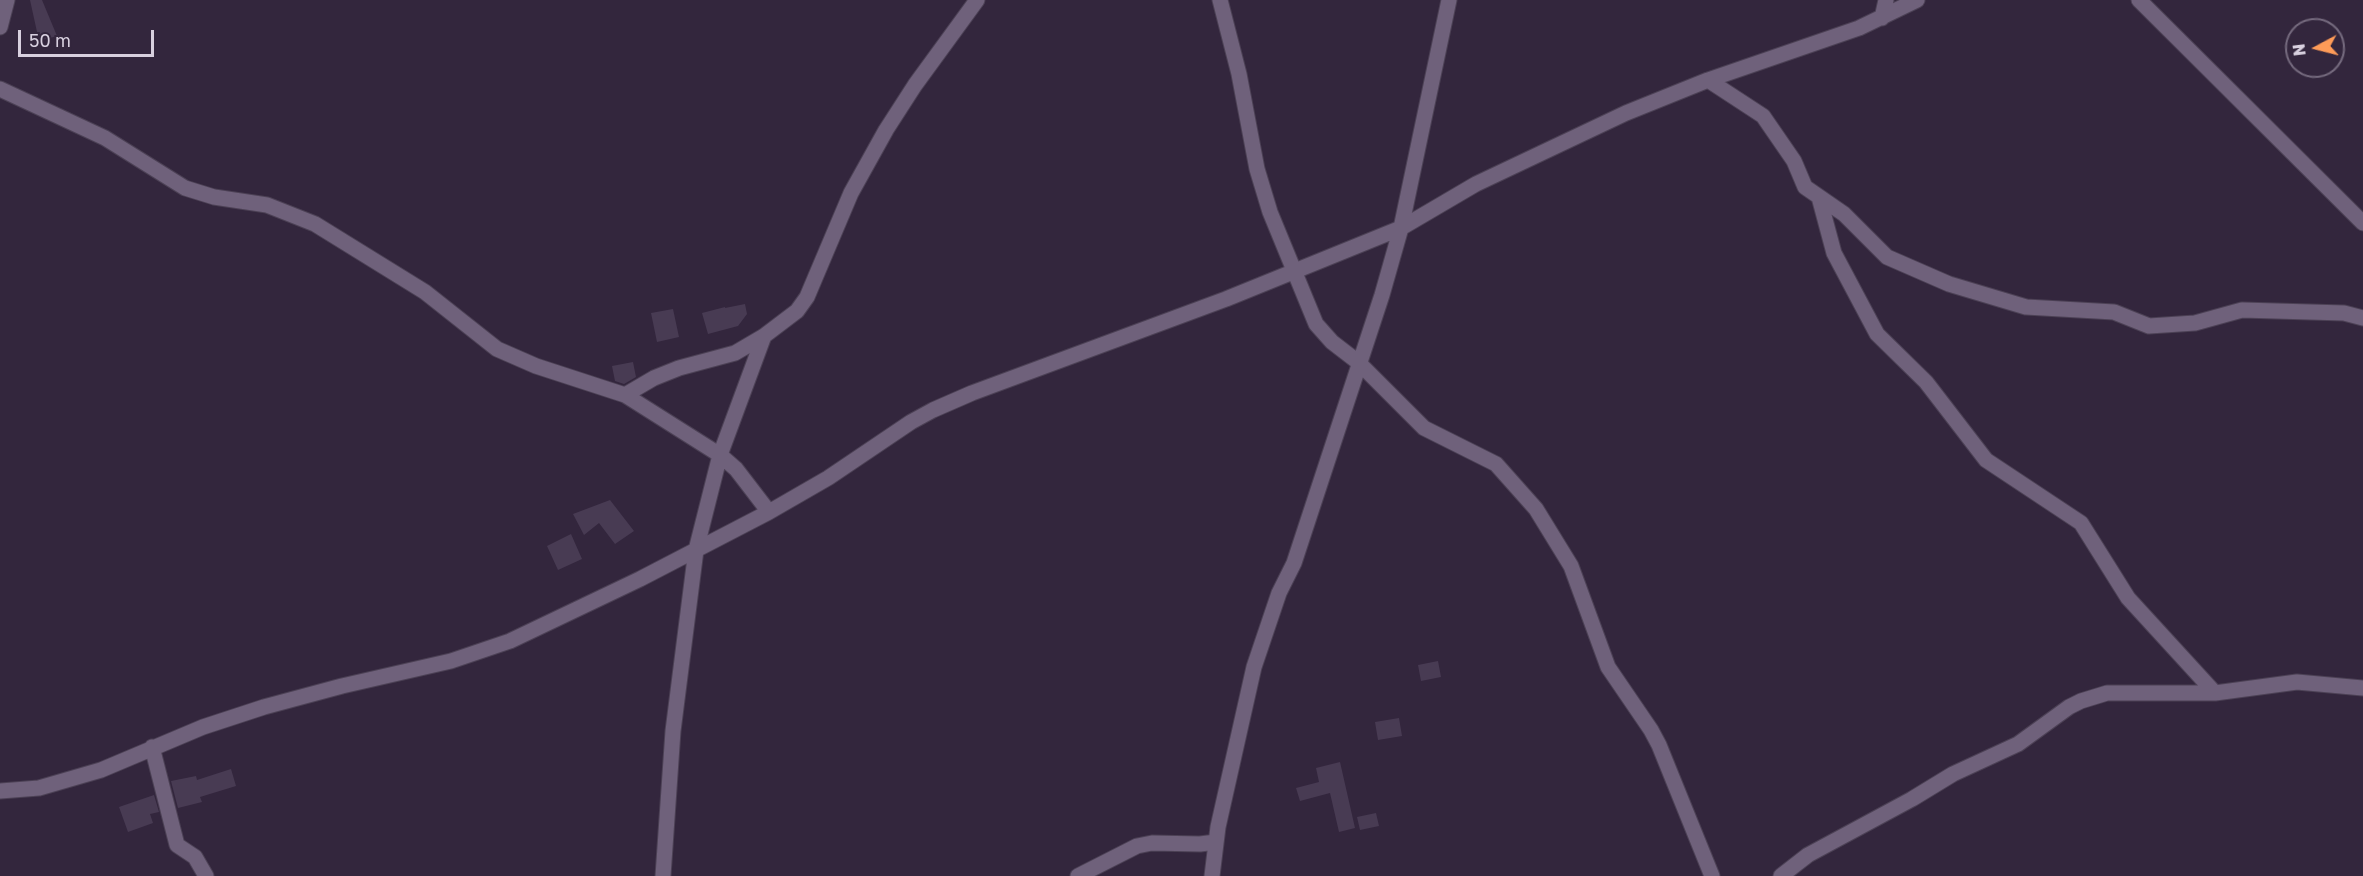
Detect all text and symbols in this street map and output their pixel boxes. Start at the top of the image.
scale bar [21,18,158,56]
north arrow [2285,18,2345,78]
text: 50 m [29,29,71,51]
text: N [2288,43,2310,57]

